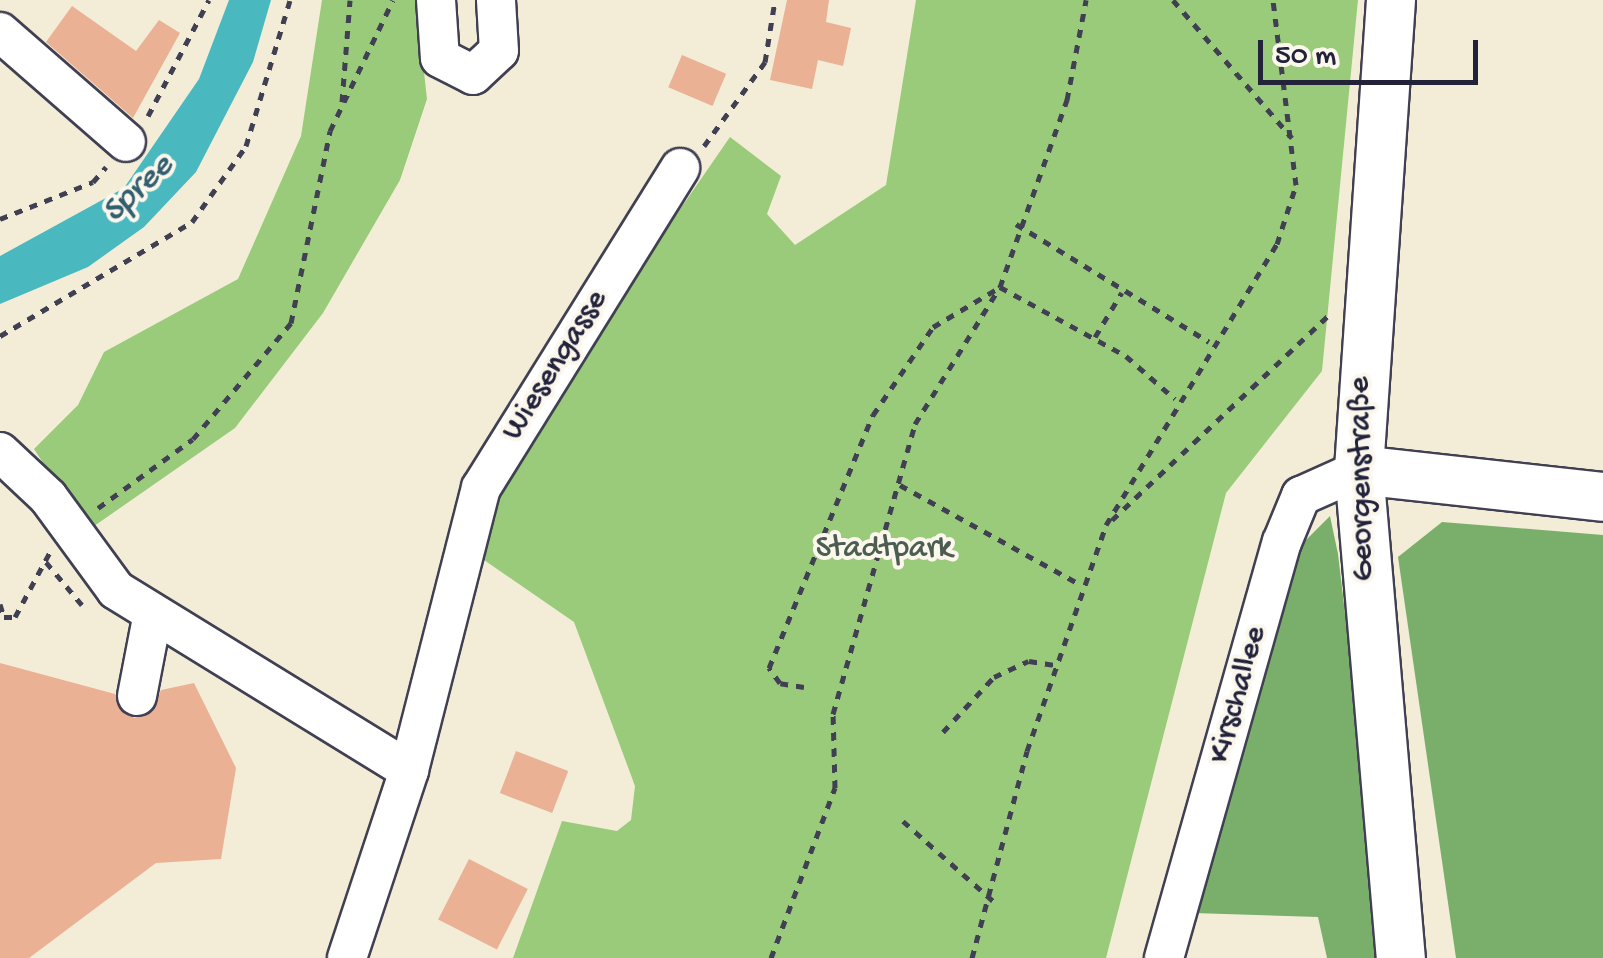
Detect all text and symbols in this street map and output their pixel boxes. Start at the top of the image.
scale bar [1263,20,1483,82]
text: 50 m [1275,40,1336,75]
water label: Spree [95,147,183,233]
street label: Wiesengasse [495,284,617,448]
street label: Georgenstraße [1342,376,1384,582]
park label: Stadtpark [816,530,952,568]
street label: Kirschallee [1201,622,1277,768]

